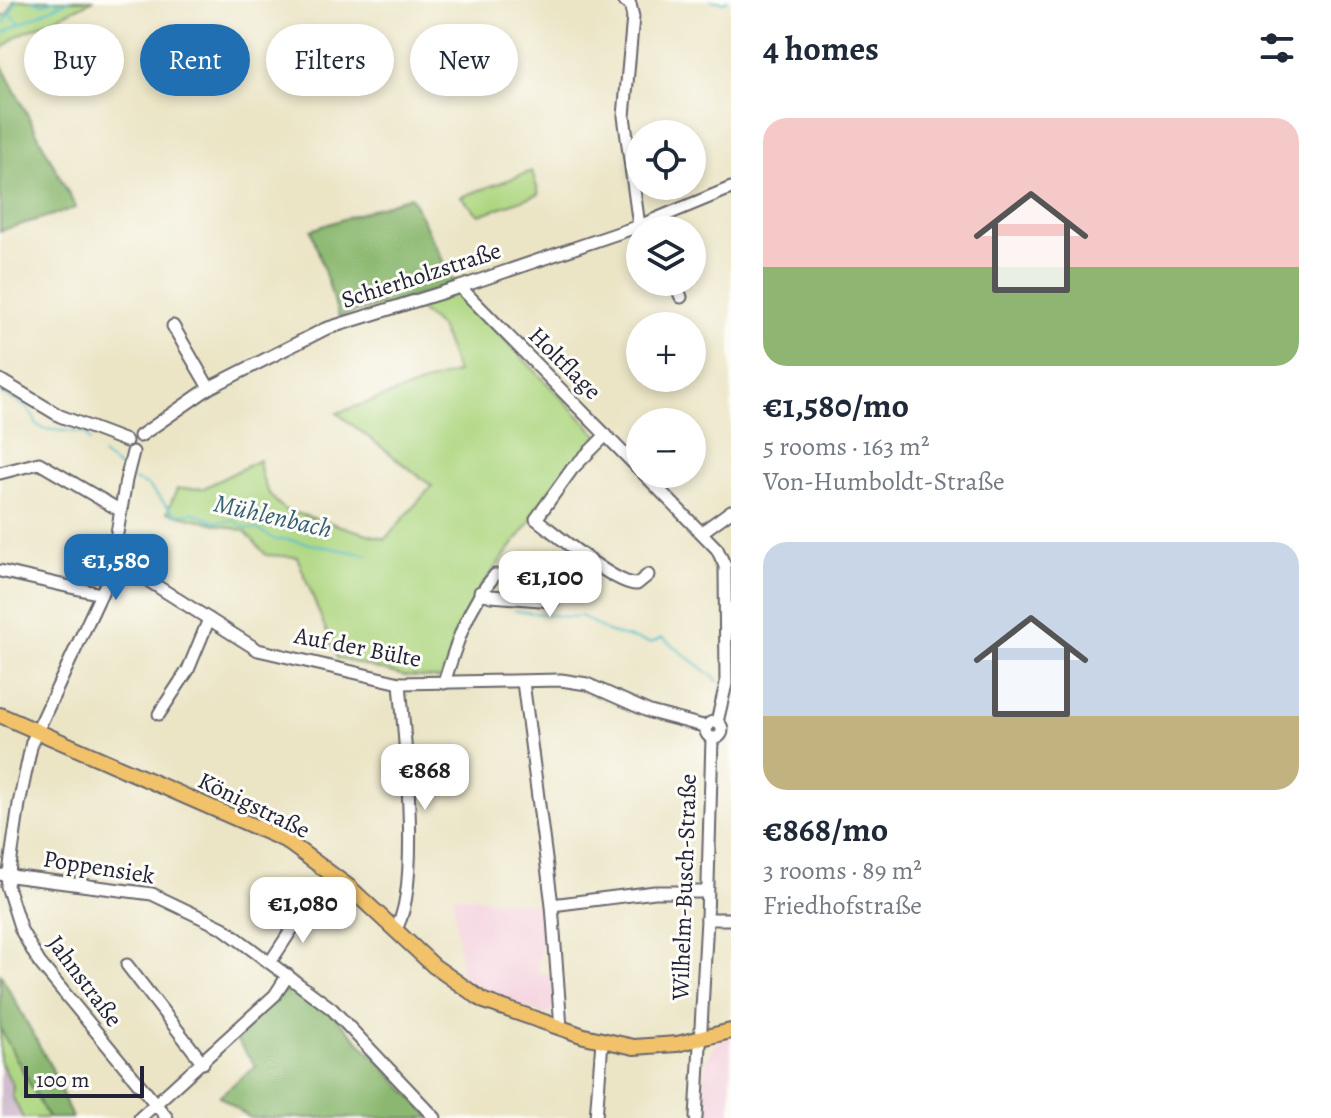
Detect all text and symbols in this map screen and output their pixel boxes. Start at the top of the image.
chip: Buy [24,24,124,96]
chip: Rent [140,24,250,96]
chip: Filters [266,24,394,96]
chip: New [410,24,518,96]
text: 4 homes [763,25,879,72]
icon: filters [1255,26,1299,70]
map controls [626,120,706,488]
button: locate [626,120,706,200]
icon: home [959,170,1103,314]
button: layers [626,216,706,296]
street label: Schierholzstraße [337,234,505,316]
button: + [626,312,706,392]
street label: Holtflage [521,319,609,407]
text: €1,580/mo [763,382,909,429]
button: − [626,408,706,488]
text: 5 rooms · 163 m² [763,429,930,464]
text: Von-Humboldt-Straße [763,464,1005,499]
water label: Mühlenbach [210,485,336,547]
pin: €1,580 [51,534,181,602]
text: €1,580 [82,542,150,577]
pin: €1,100 [485,551,615,619]
text: €1,100 [517,559,583,594]
icon: home [959,594,1103,738]
street label: Auf der Bülte [291,619,424,675]
pin: €868 [378,744,472,812]
text: €868 [399,752,451,787]
street label: Königstraße [193,764,315,846]
street label: Wilhelm-Busch-Straße [664,773,704,1002]
text: €868/mo [763,806,888,853]
street label: Poppensiek [41,842,157,892]
text: 3 rooms · 89 m² [763,853,922,888]
pin: €1,080 [238,877,368,945]
text: €1,080 [268,885,338,920]
text: Friedhofstraße [763,888,922,923]
street label: Jahnstraße [40,929,130,1033]
scale bar [24,1062,144,1098]
text: 100 m [36,1065,90,1095]

